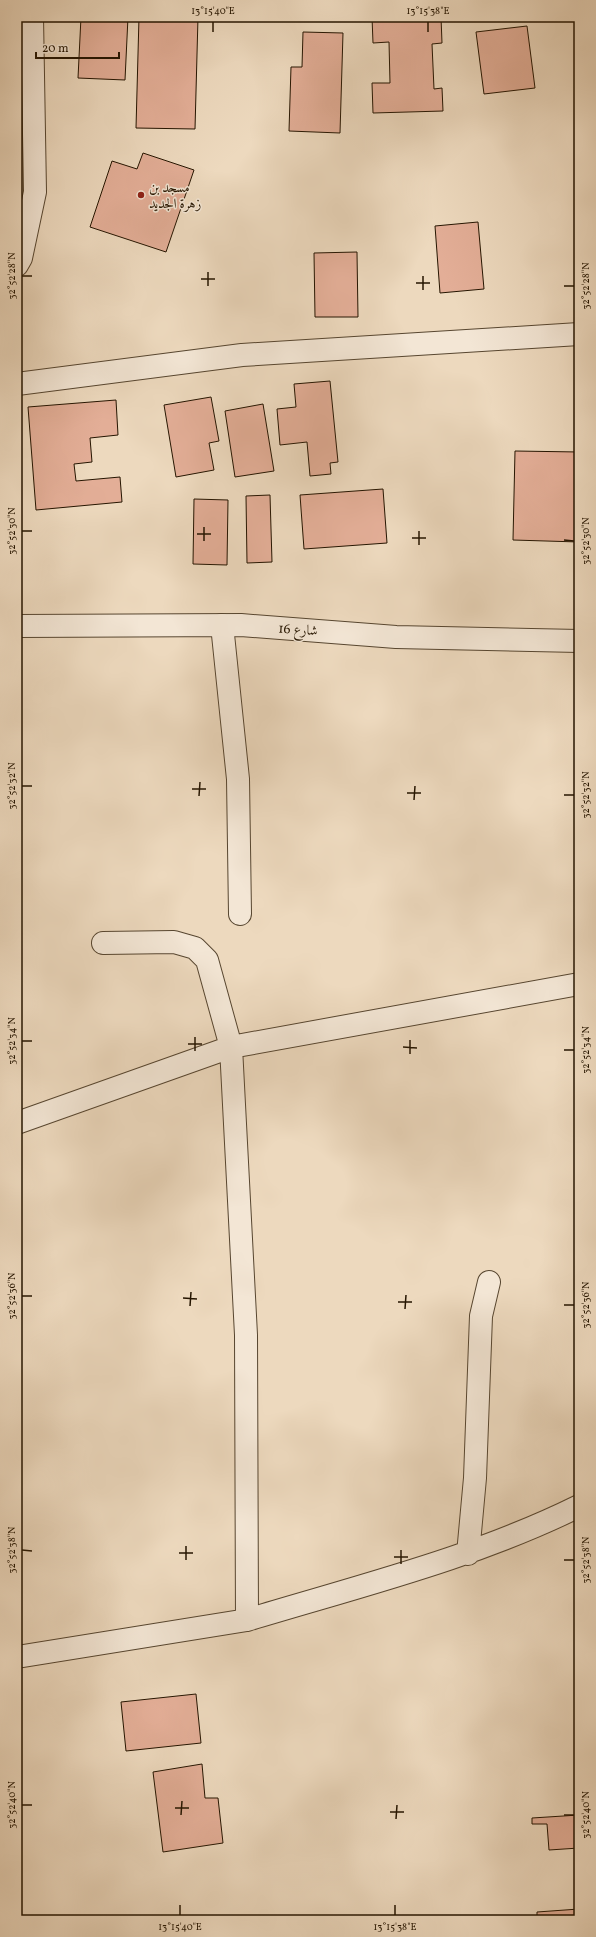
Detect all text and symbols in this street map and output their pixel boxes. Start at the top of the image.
text: 13°15'40"E [191,4,235,18]
text: 13°15'38"E [406,4,450,18]
scale bar [36,34,119,60]
text: 20 m [42,41,69,57]
place label: مسجد بن زهرة الجديد [149,179,201,214]
marker: مسجد بن زهرة الجديد [136,190,146,200]
text: 32°52'28"N [5,252,19,300]
text: 32°52'28"N [579,262,593,310]
text: 32°52'30"N [5,507,19,555]
text: 32°52'30"N [579,517,593,565]
street label: شارع 16 [277,620,318,642]
text: 32°52'32"N [5,762,19,810]
text: 32°52'32"N [579,771,593,819]
text: 32°52'34"N [5,1017,19,1065]
text: 32°52'34"N [579,1026,593,1074]
text: 32°52'36"N [5,1272,19,1320]
text: 32°52'36"N [579,1281,593,1329]
text: 32°52'38"N [5,1526,19,1574]
text: 32°52'38"N [579,1536,593,1584]
text: 32°52'40"N [5,1781,19,1829]
text: 32°52'40"N [579,1791,593,1839]
text: 13°15'40"E [158,1920,202,1934]
text: 13°15'38"E [373,1920,417,1934]

